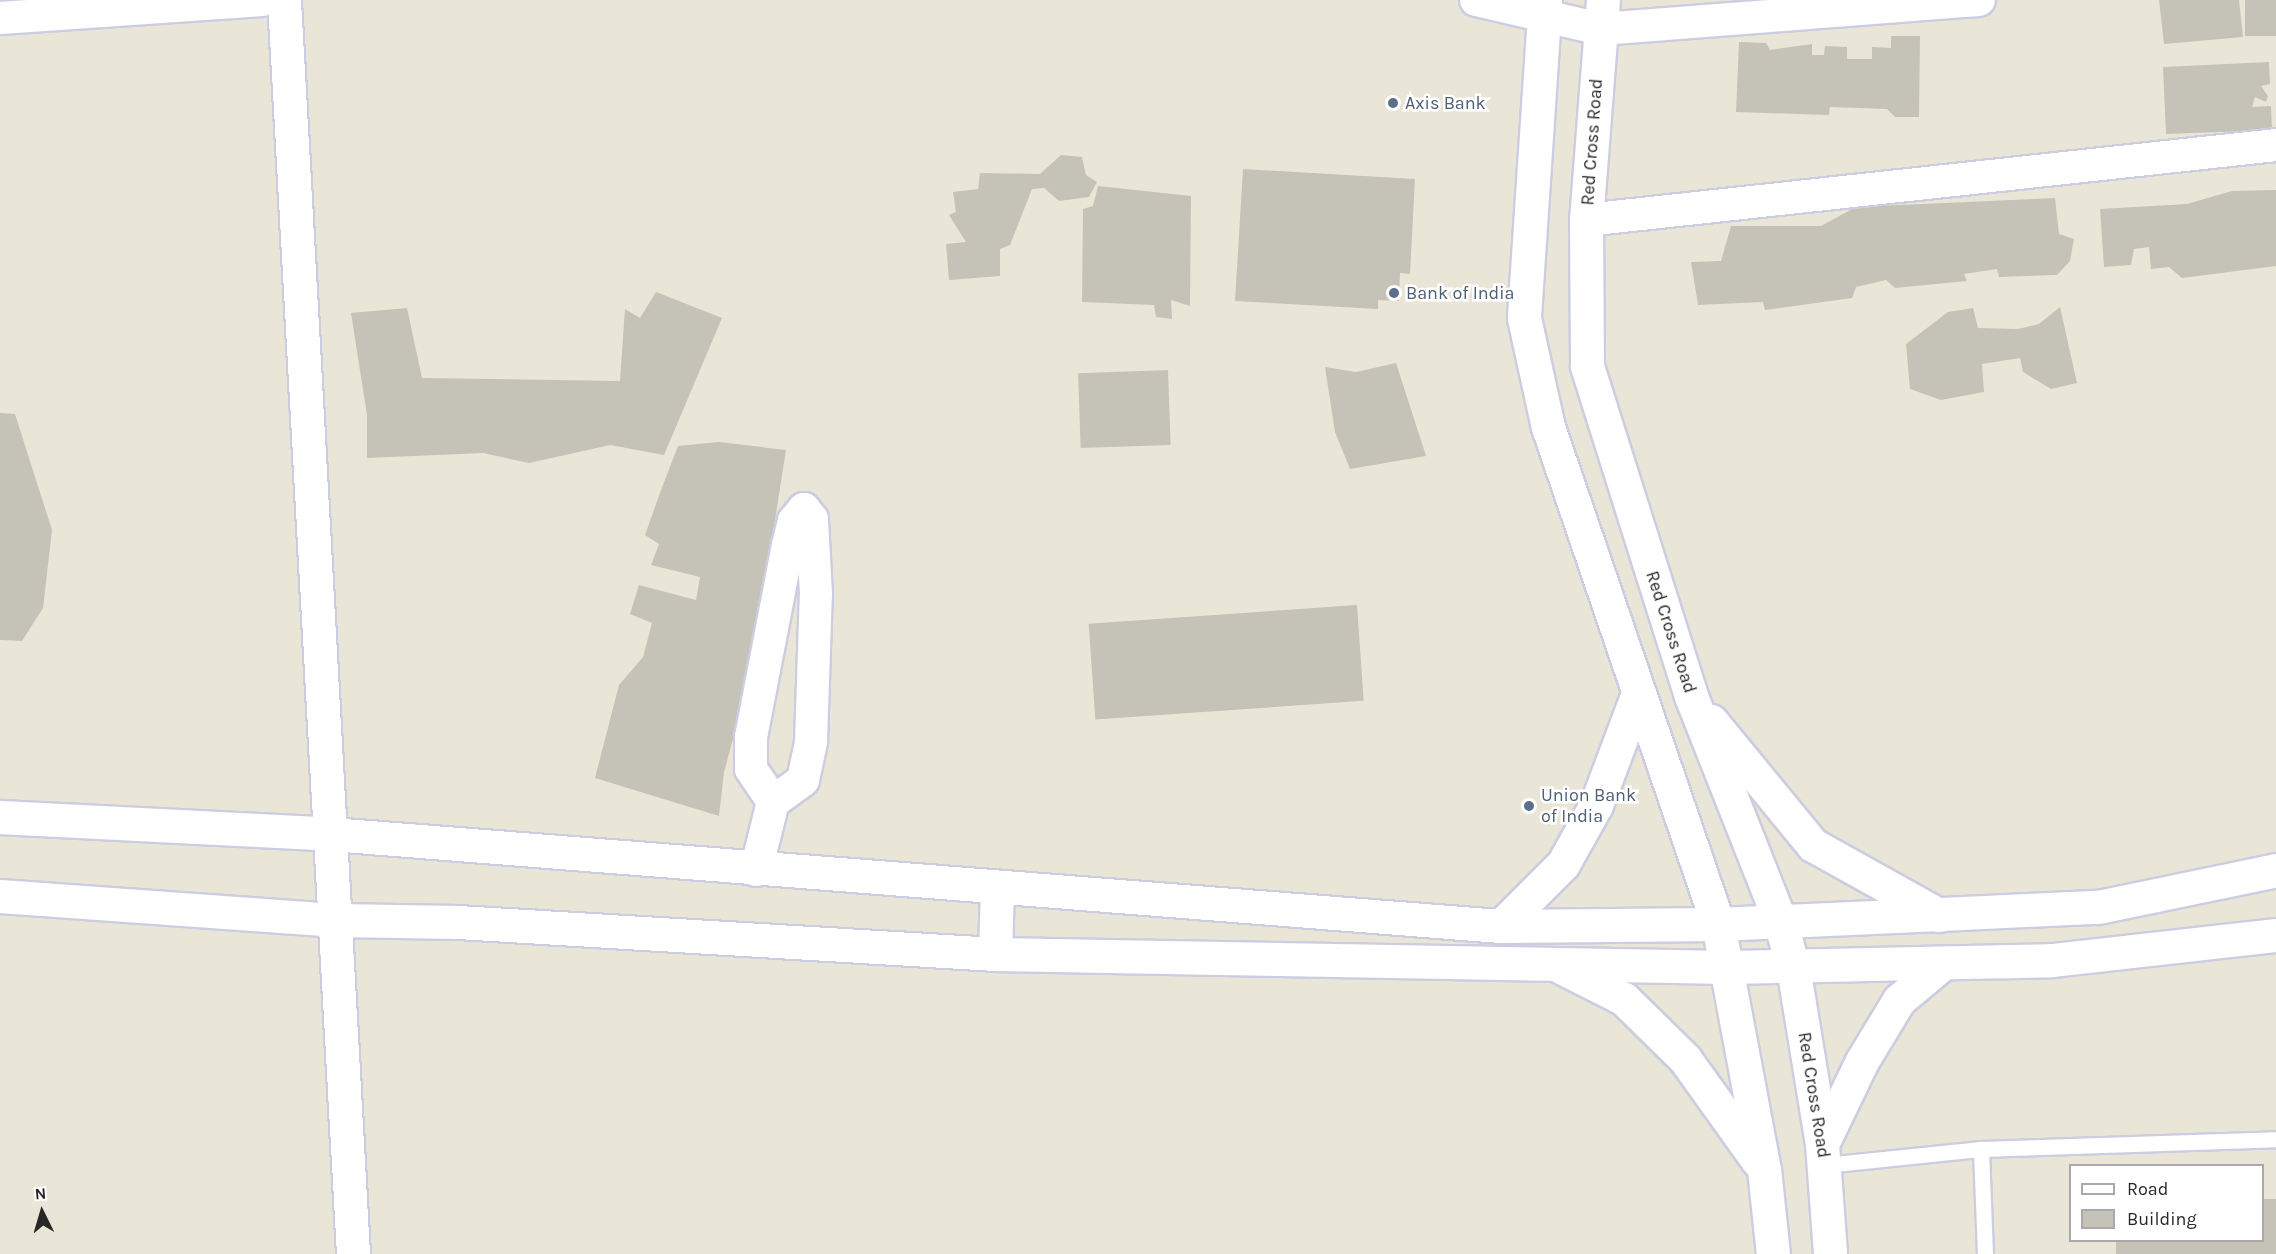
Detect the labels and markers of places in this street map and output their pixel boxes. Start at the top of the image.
place label: Axis Bank [1405,92,1486,114]
marker: Axis Bank [1386,96,1400,110]
place label: Bank of India [1406,282,1514,304]
marker: Bank of India [1387,286,1401,300]
place label: Union Bank of India [1541,785,1636,828]
marker: Union Bank of India [1522,799,1536,813]

